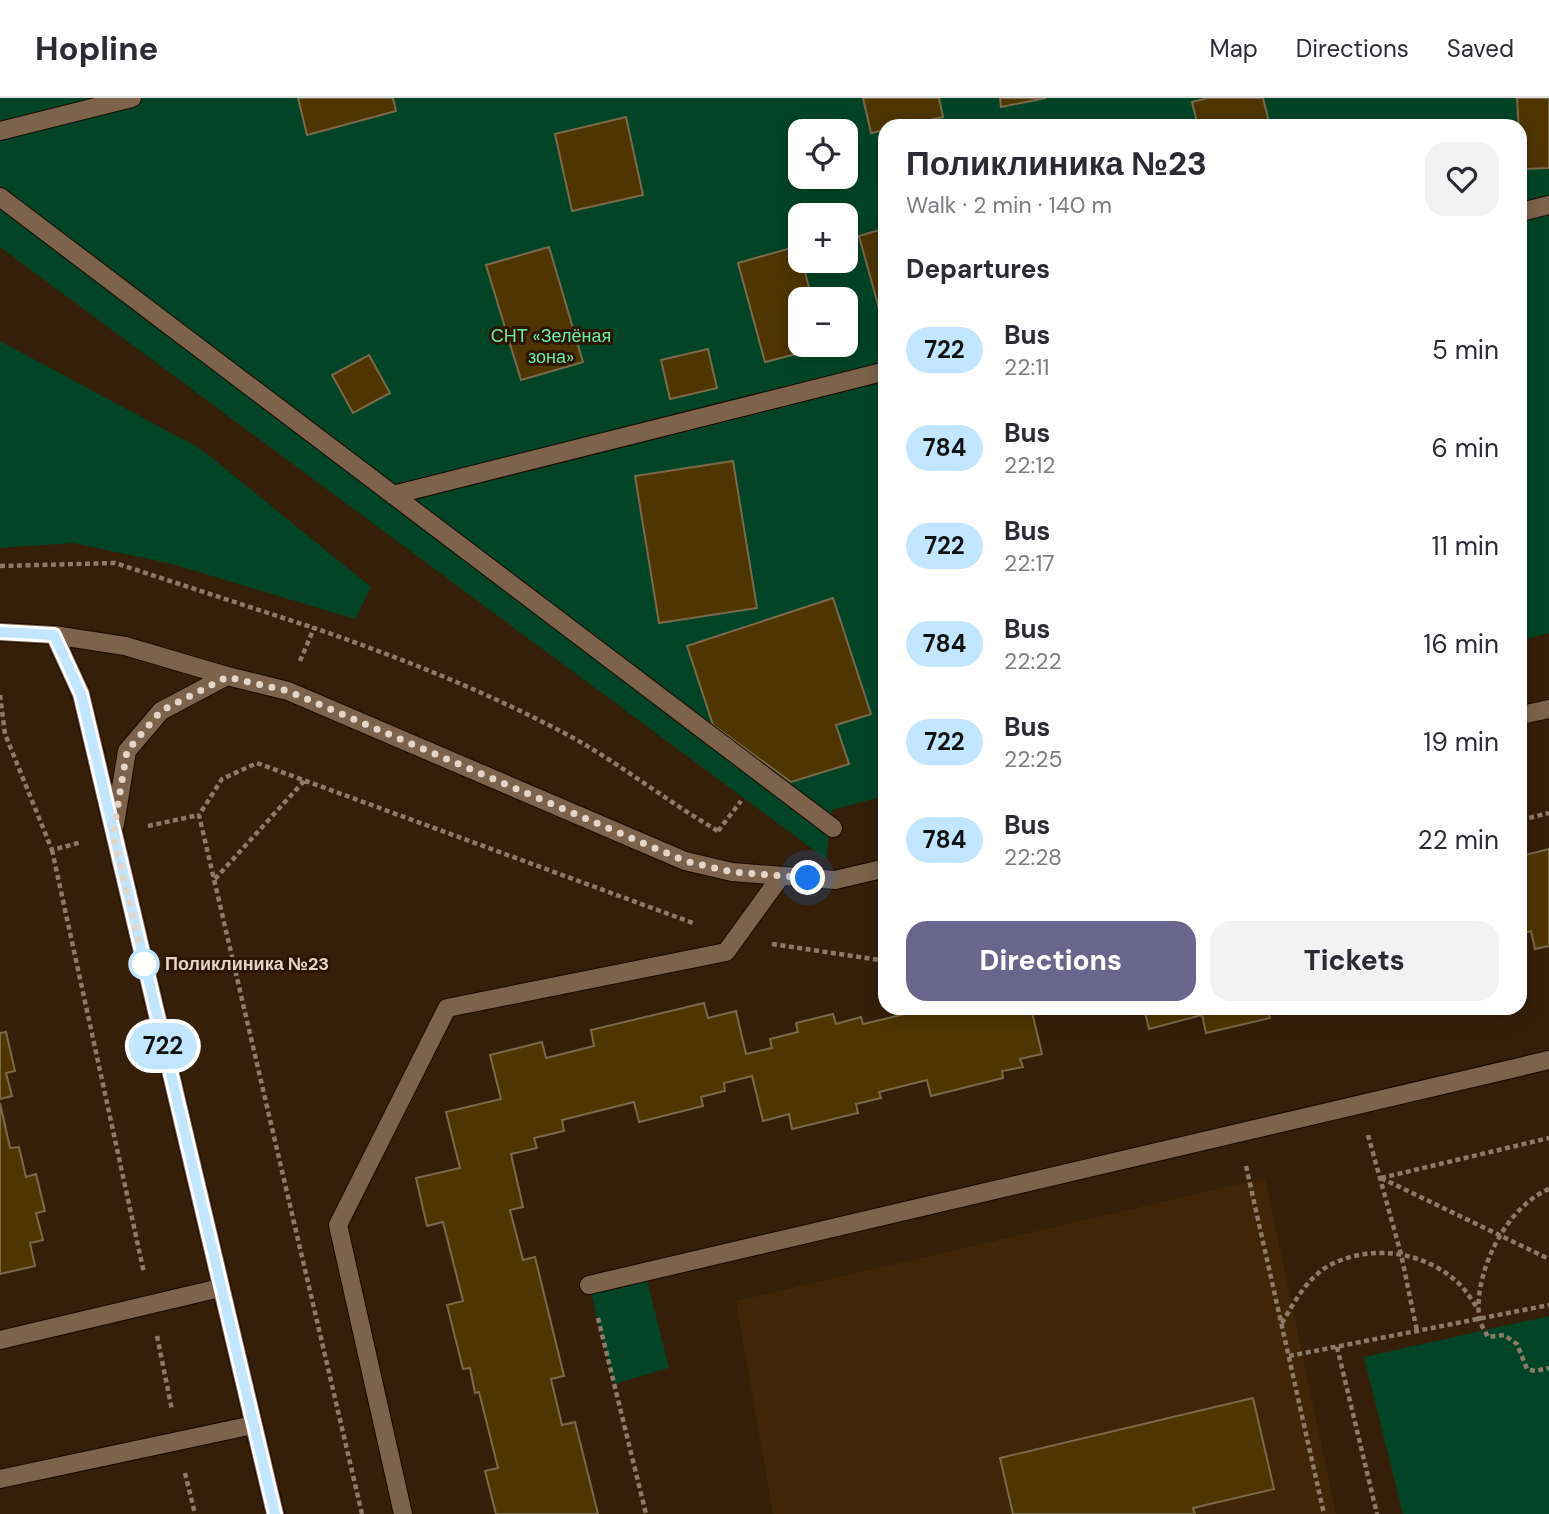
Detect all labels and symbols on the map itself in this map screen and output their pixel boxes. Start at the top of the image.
park label: СНТ «Зелёная зона» [491,324,611,369]
your location [790,860,825,895]
marker: Поликлиника №23 [129,949,159,979]
place label: Поликлиника №23 [165,952,329,976]
line badge: 722 [123,1023,203,1069]

